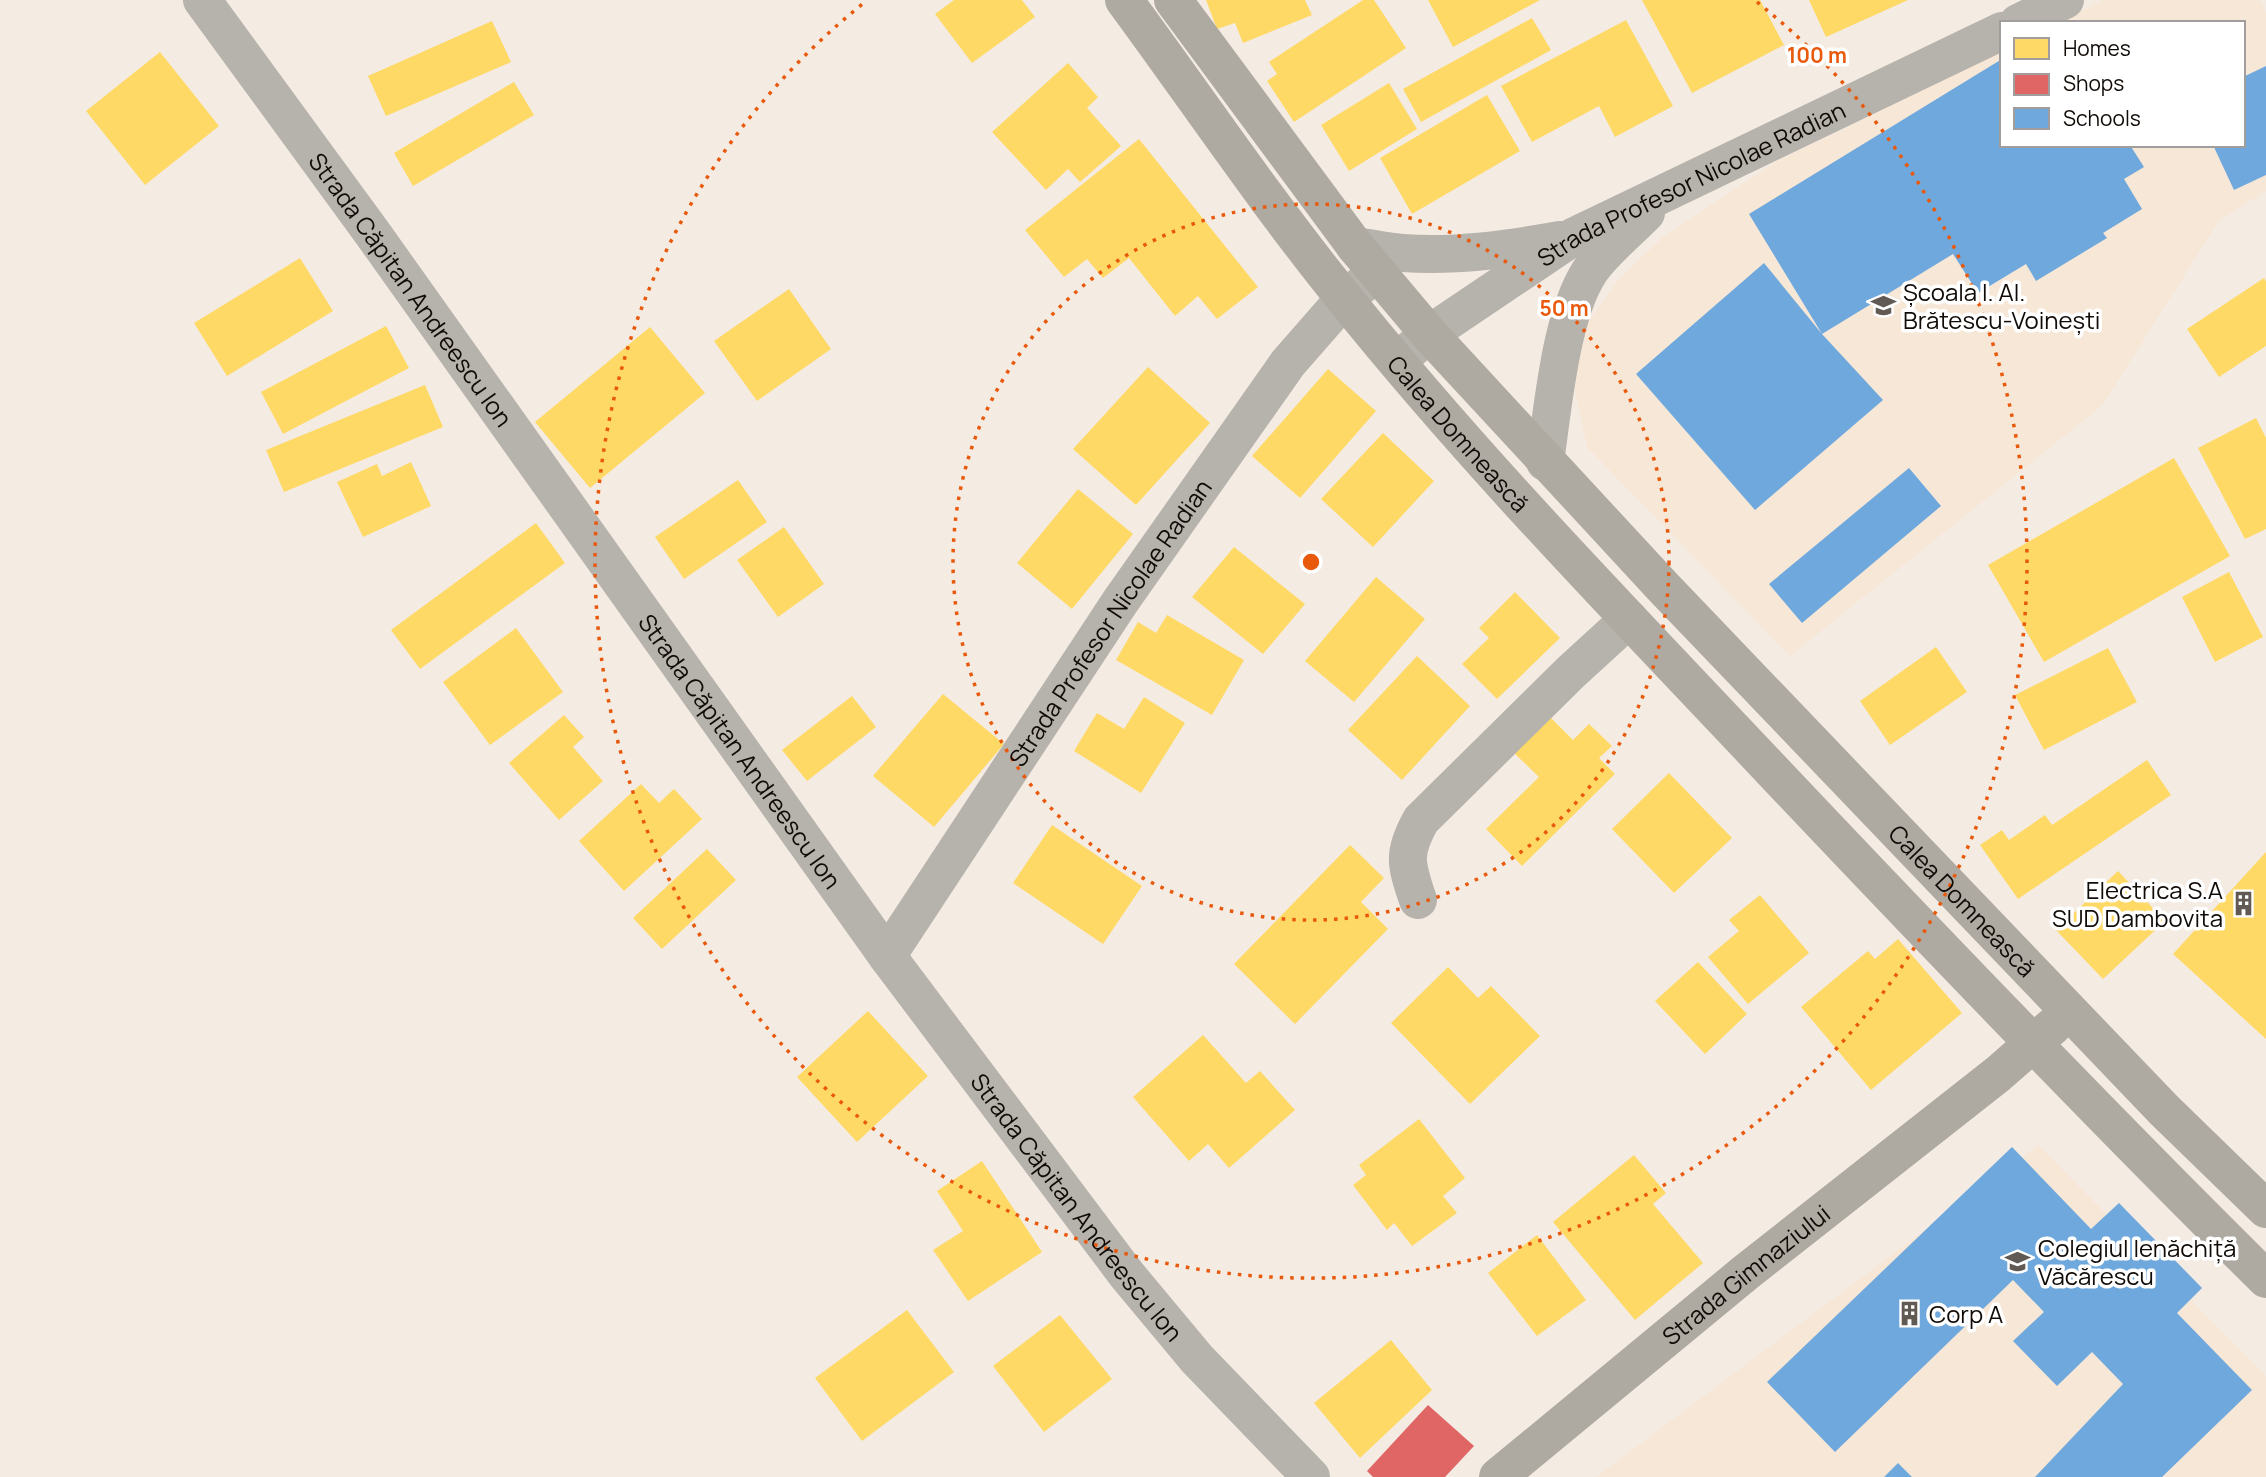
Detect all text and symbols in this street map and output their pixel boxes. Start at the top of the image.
legend [2000,21,2245,147]
text: Homes [2063,34,2131,62]
text: 100 m [1787,41,1847,69]
text: Shops [2063,69,2124,97]
street label: Strada Profesor Nicolae Radian [1530,92,1850,274]
text: Schools [2063,104,2141,132]
street label: Strada Căpitan Andreescu Ion [302,145,521,433]
place label: Școala I. Al. Brătescu-Voinești [1903,275,2100,336]
school or university icon: Școala I. Al. Brătescu-Voinești [1869,291,1897,319]
text: 50 m [1539,294,1589,322]
street label: Calea Domnească [1381,348,1537,519]
street label: Strada Profesor Nicolae Radian [1000,472,1218,772]
centre of rings [1299,550,1323,574]
street label: Strada Căpitan Andreescu Ion [632,607,850,895]
street label: Calea Domnească [1882,817,2044,983]
place label: Electrica S.A SUD Dambovita [2052,873,2223,934]
building icon: Electrica S.A SUD Dambovita [2229,889,2257,917]
street label: Strada Căpitan Andreescu Ion [964,1066,1191,1348]
street label: Strada Gimnaziului [1654,1196,1836,1352]
place label: Colegiul Ienăchiță Văcărescu [2038,1231,2236,1292]
school or university icon: Colegiul Ienăchiță Văcărescu [2004,1247,2032,1275]
place label: Corp A [1929,1297,2003,1330]
building icon: Corp A [1895,1299,1923,1327]

